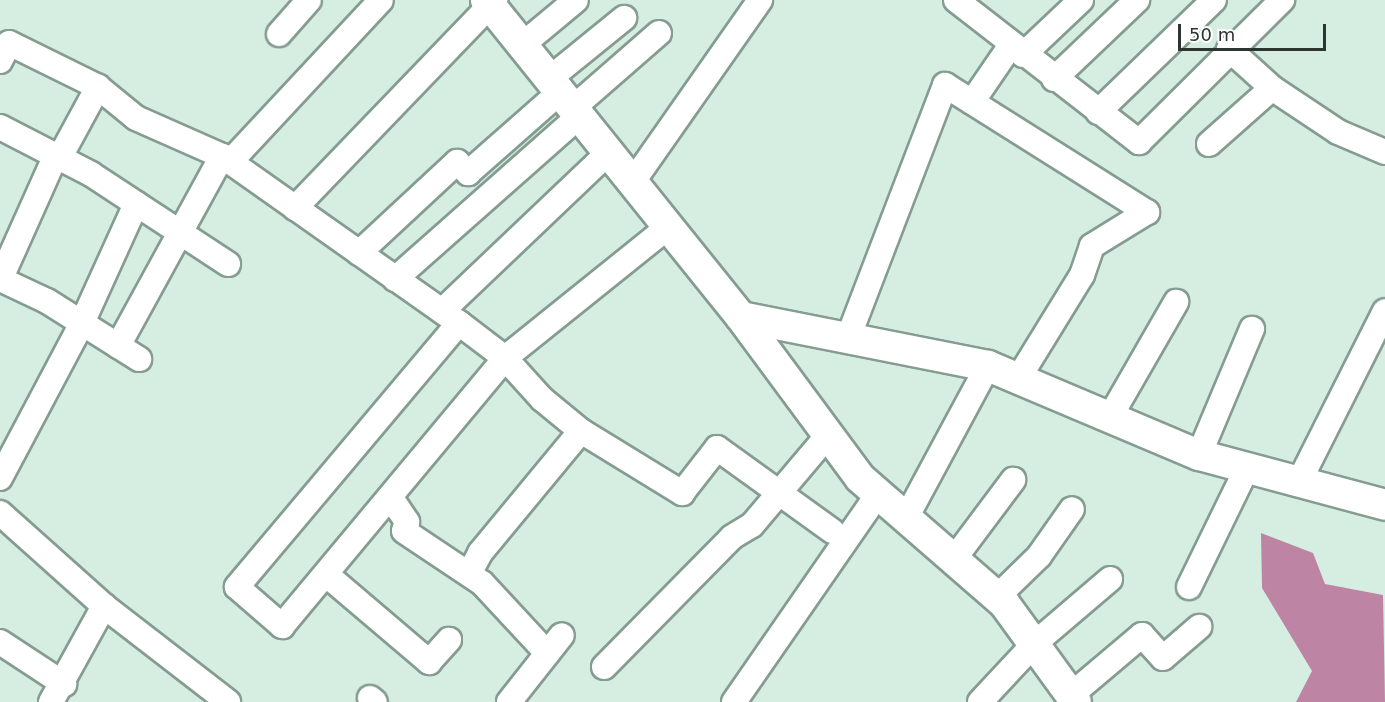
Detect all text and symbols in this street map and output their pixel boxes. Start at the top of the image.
scale bar [1181,12,1330,50]
text: 50 m [1189,24,1235,45]

